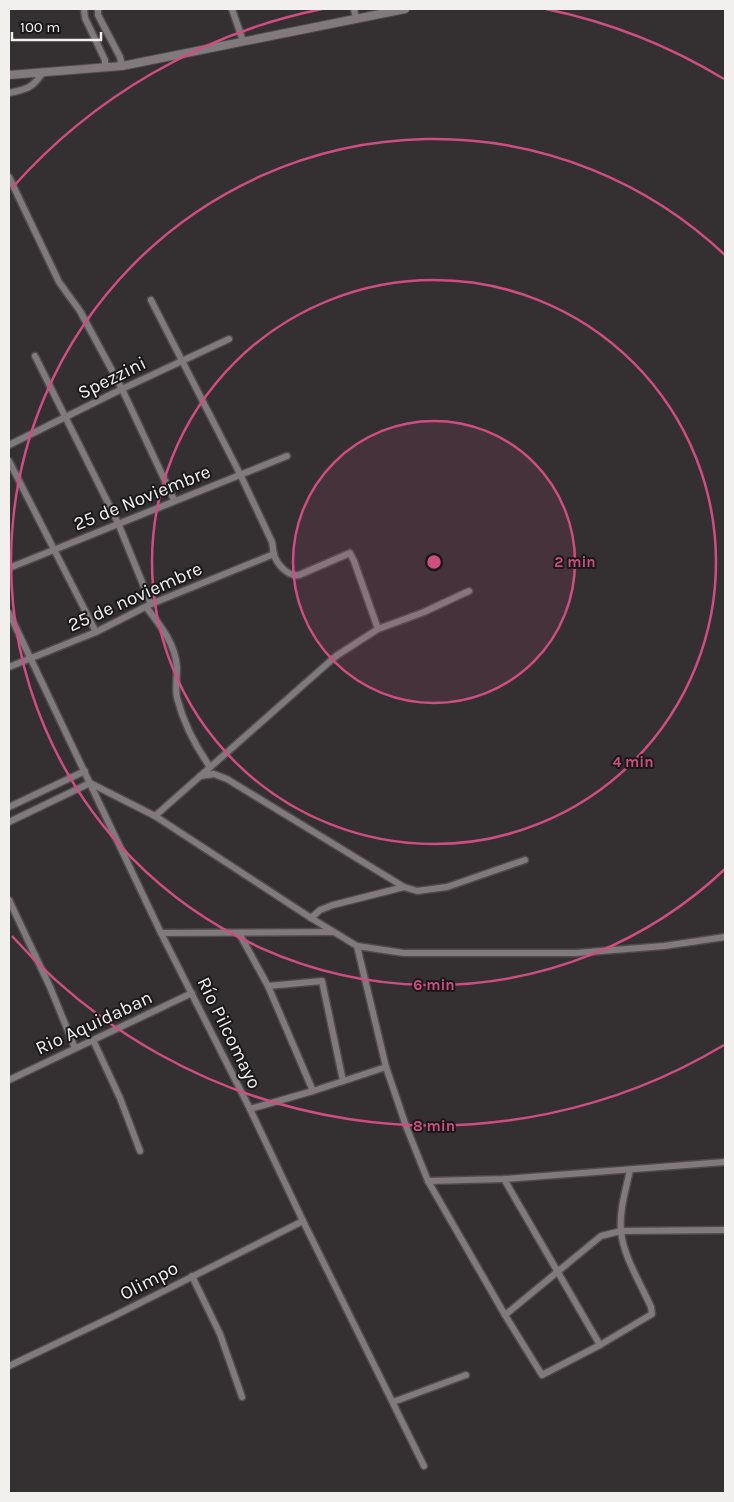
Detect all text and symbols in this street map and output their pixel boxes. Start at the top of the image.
scale bar [12,10,101,42]
text: 100 m [20,18,60,36]
street label: Spezzini [74,352,150,404]
street label: 25 de Noviembre [70,460,214,536]
centre of rings [425,553,443,571]
text: 2 min [554,553,596,571]
street label: 25 de noviembre [65,558,205,636]
text: 4 min [612,753,654,771]
street label: Río Pilcomayo [193,974,265,1092]
text: 6 min [413,976,455,994]
street label: Rio Aquidaban [32,986,156,1060]
text: 8 min [413,1117,455,1135]
street label: Olimpo [116,1257,182,1305]

